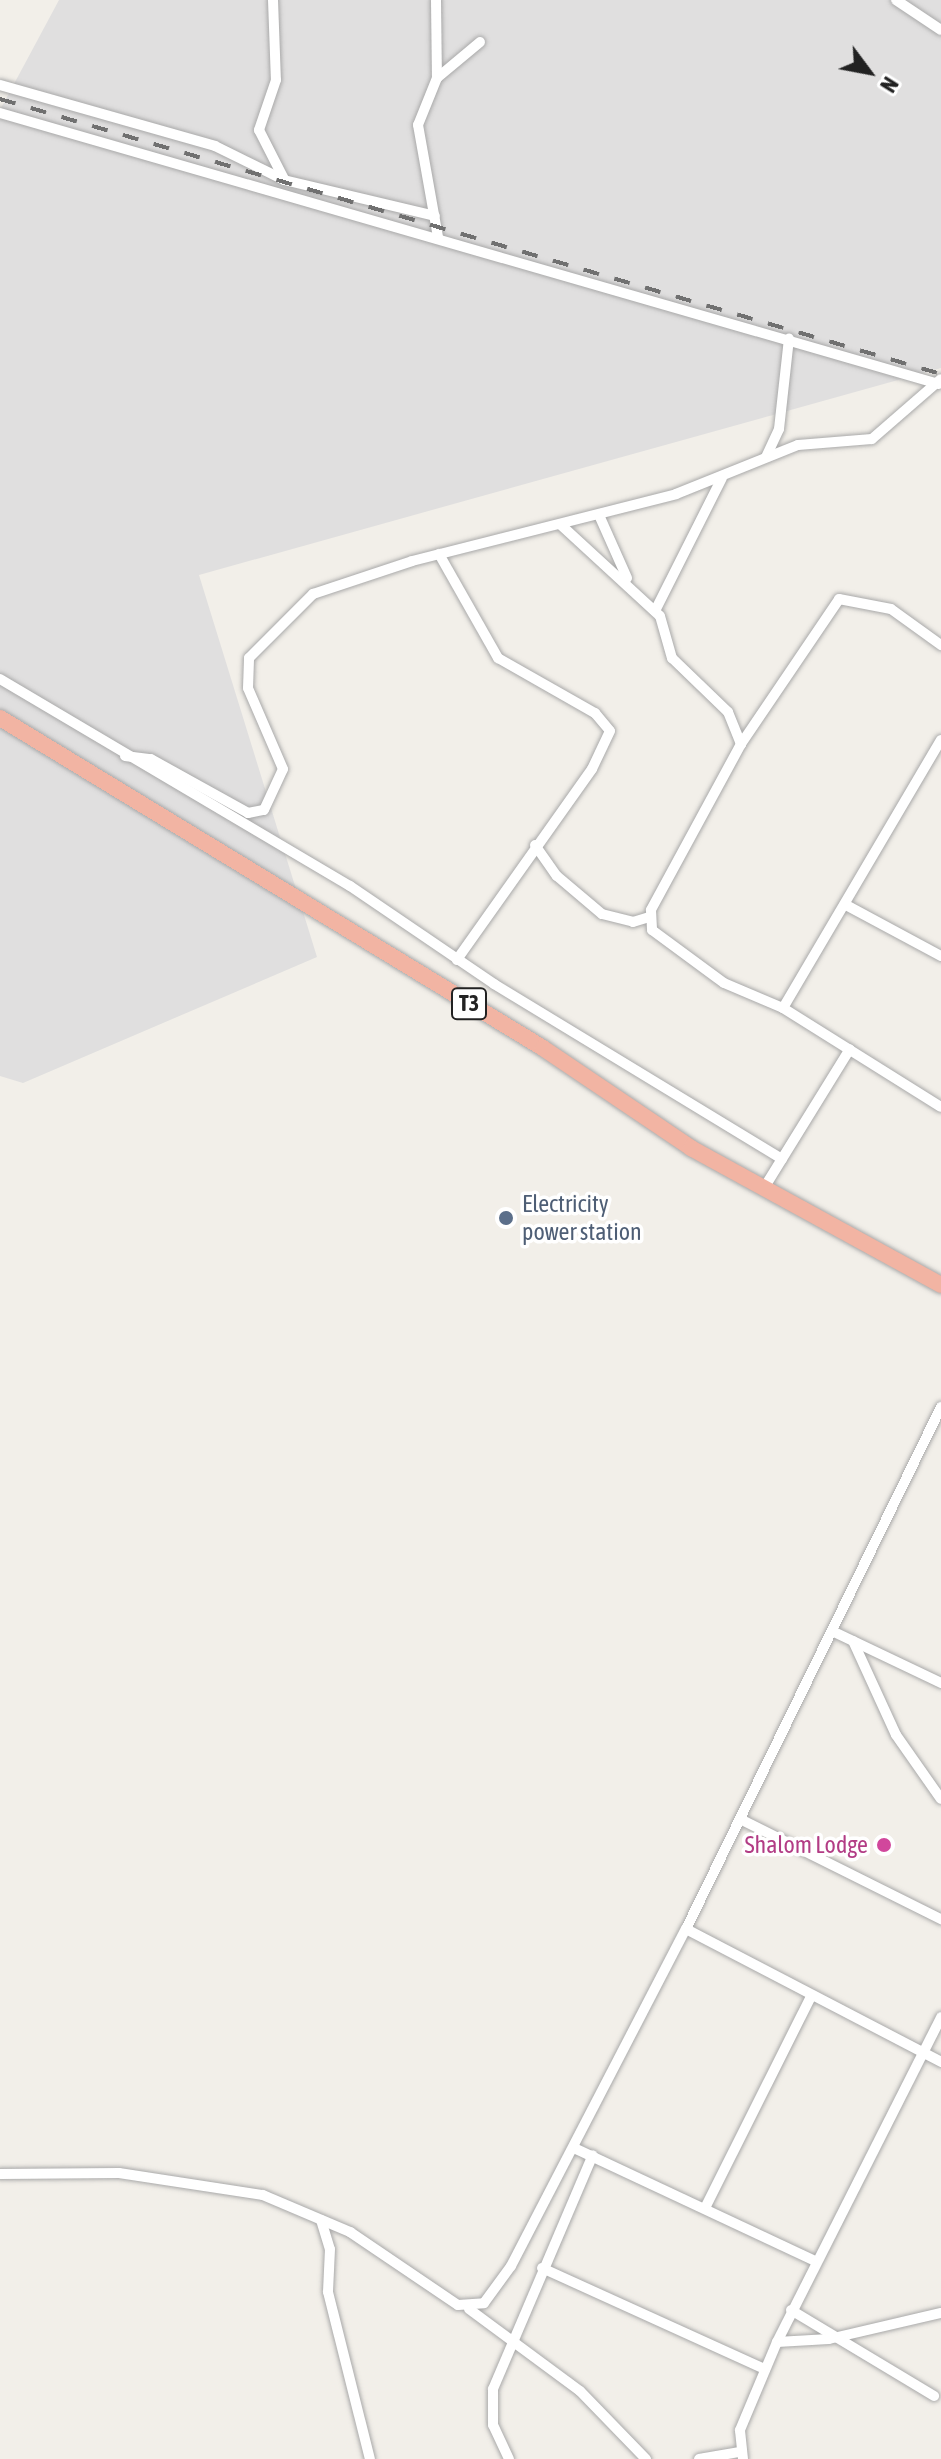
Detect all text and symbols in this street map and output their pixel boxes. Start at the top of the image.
north arrow [829,32,909,112]
text: N [875,72,904,97]
road number: T3 [451,986,487,1022]
place label: Electricity power station [522,1190,642,1246]
marker: Electricity power station [497,1209,515,1227]
place label: Shalom Lodge [744,1831,868,1859]
marker: Shalom Lodge [875,1836,893,1854]

